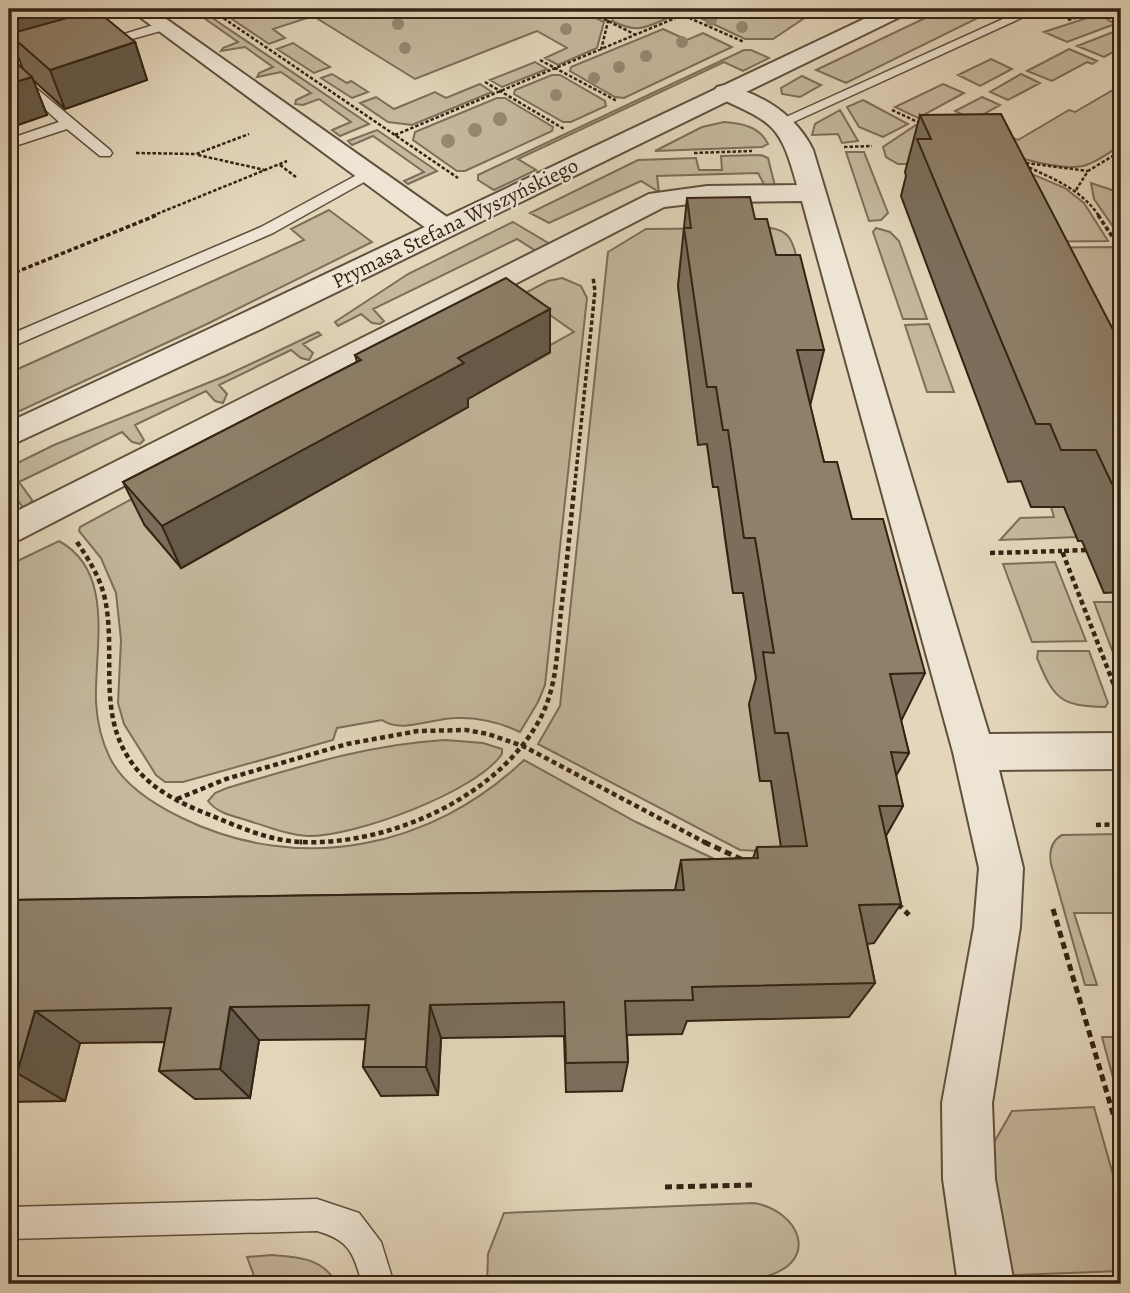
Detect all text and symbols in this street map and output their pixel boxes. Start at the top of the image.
street label: Prymasa Stefana Wyszyńskiego [327,151,583,295]

